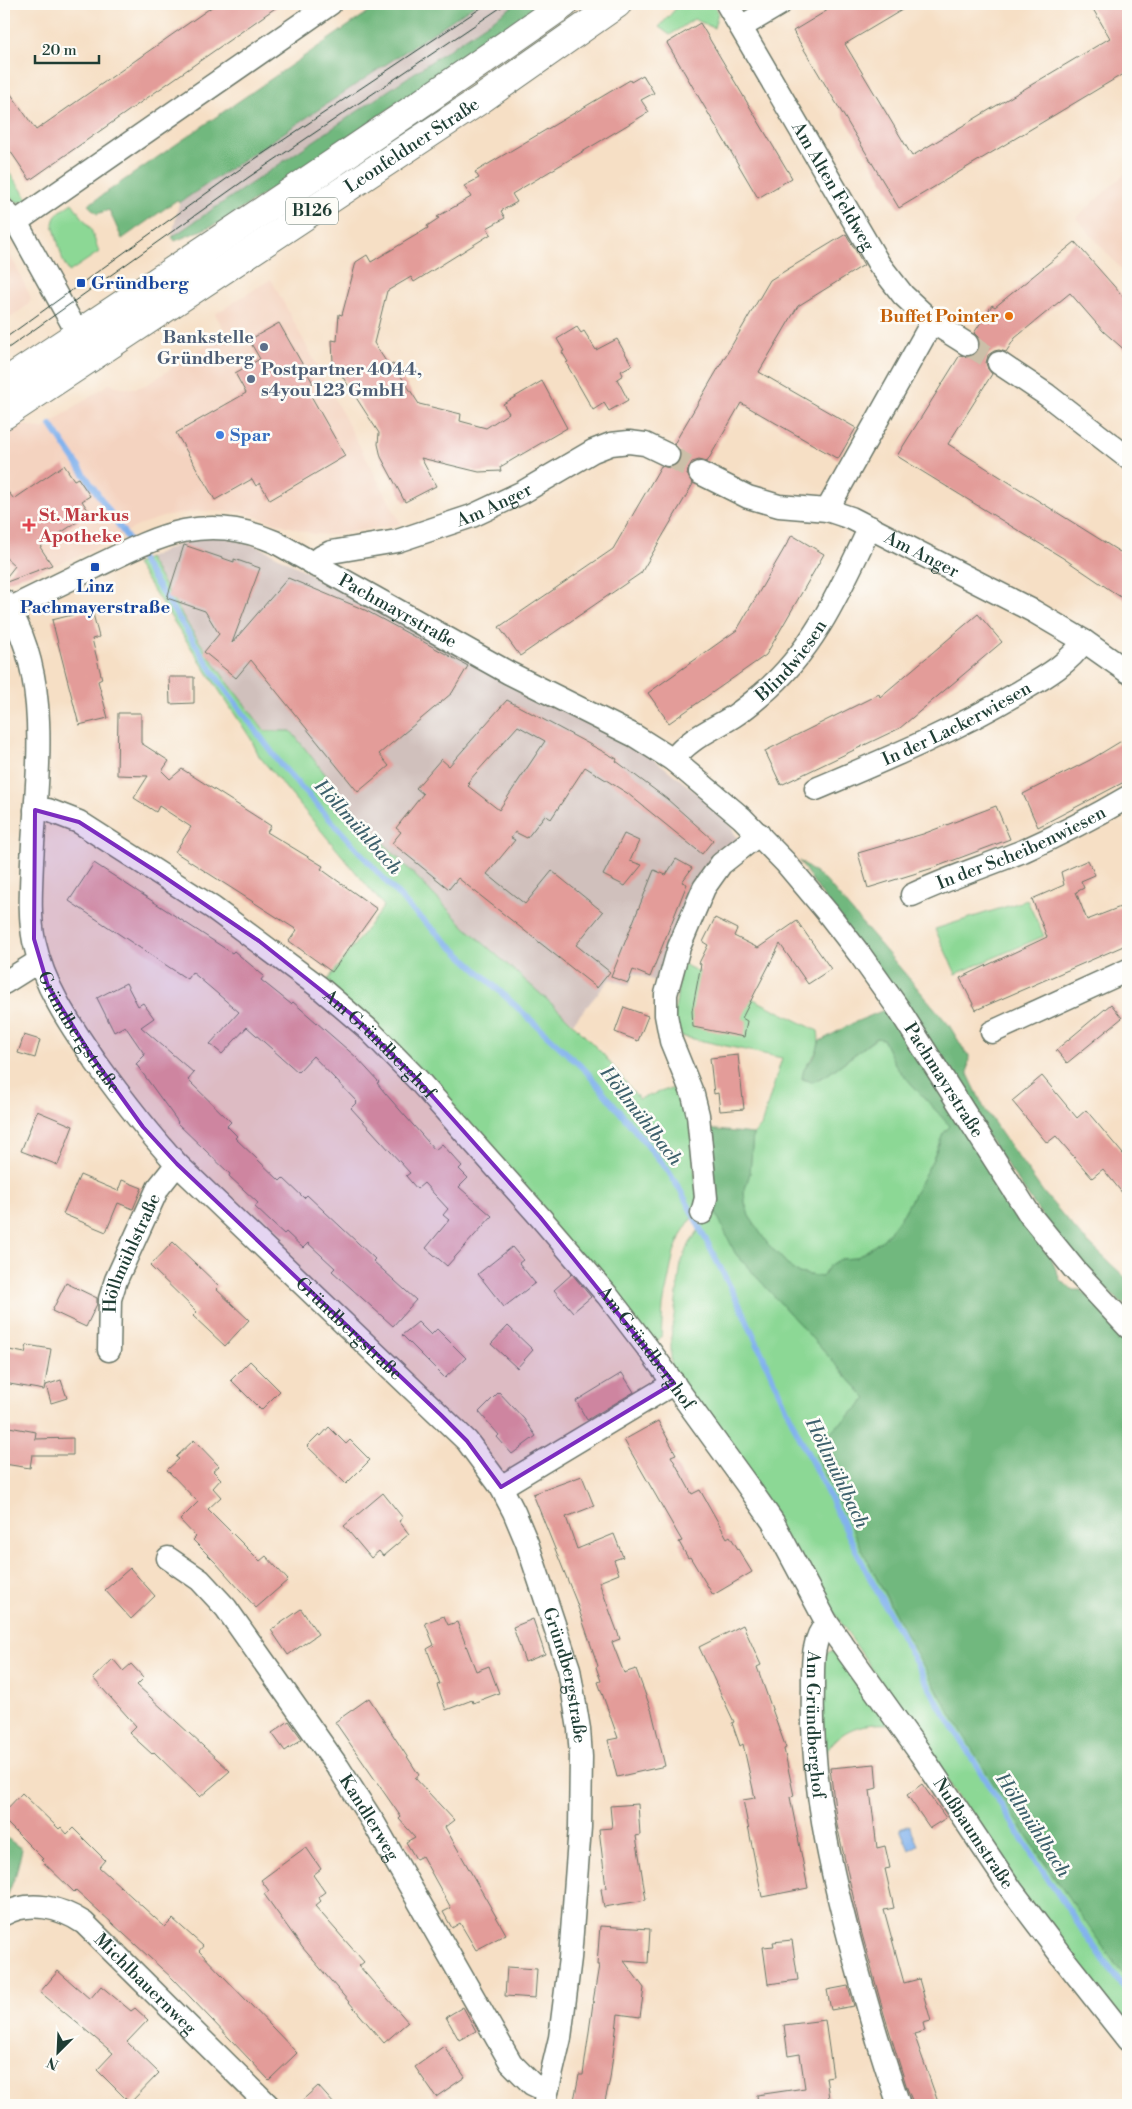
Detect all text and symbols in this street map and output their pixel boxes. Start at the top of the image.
scale bar [35,32,99,64]
text: 20 m [42,41,77,60]
street label: Leonfeldner Straße [340,92,484,198]
street label: Am Alten Feldweg [786,117,880,255]
road number: B126 [286,198,338,225]
place label: Gründberg [91,272,189,295]
marker: Gründberg [75,277,87,289]
place label: Buffet Pointer [880,305,999,328]
marker: Buffet Pointer [1003,310,1015,322]
place label: Bankstelle Gründberg [157,326,255,370]
marker: Bankstelle Gründberg [258,341,270,353]
place label: Postpartner 4044, s4you 123 GmbH [261,358,422,402]
marker: Postpartner 4044, s4you 123 GmbH [245,373,257,385]
place label: Spar [230,424,271,447]
marker: Spar [214,429,226,441]
street label: Am Anger [452,478,536,532]
place label: St. Markus Apotheke [38,504,129,548]
marker: St. Markus Apotheke [23,519,35,531]
street label: Am Anger [880,525,963,583]
marker: Linz Pachmayerstraße [89,561,101,573]
street label: Pachmayrstraße [335,568,461,653]
place label: Linz Pachmayerstraße [20,575,170,619]
street label: Blindwiesen [750,615,832,707]
street label: In der Lackerwiesen [878,676,1035,771]
water label: Höllmühlbach [308,774,407,880]
street label: In der Scheibenwiesen [933,800,1110,894]
street label: Gründbergstraße [33,968,126,1097]
street label: Am Gründberghof [318,984,442,1105]
street label: Pachmayrstraße [899,1018,989,1142]
water label: Höllmühlbach [594,1061,688,1171]
street label: Höllmühlstraße [98,1190,165,1313]
street label: Gründbergstraße [291,1272,408,1385]
street label: Am Gründberghof [592,1281,701,1415]
water label: Höllmühlbach [800,1413,874,1532]
street label: Gründbergstraße [538,1604,591,1744]
street label: Am Gründberghof [801,1649,831,1801]
water label: Höllmühlbach [990,1767,1076,1882]
street label: Kandlerweg [334,1770,405,1866]
street label: Nußbaumstraße [928,1773,1019,1893]
street label: Michlbauernweg [89,1928,202,2040]
north arrow [32,2026,82,2076]
text: N [44,2052,62,2073]

